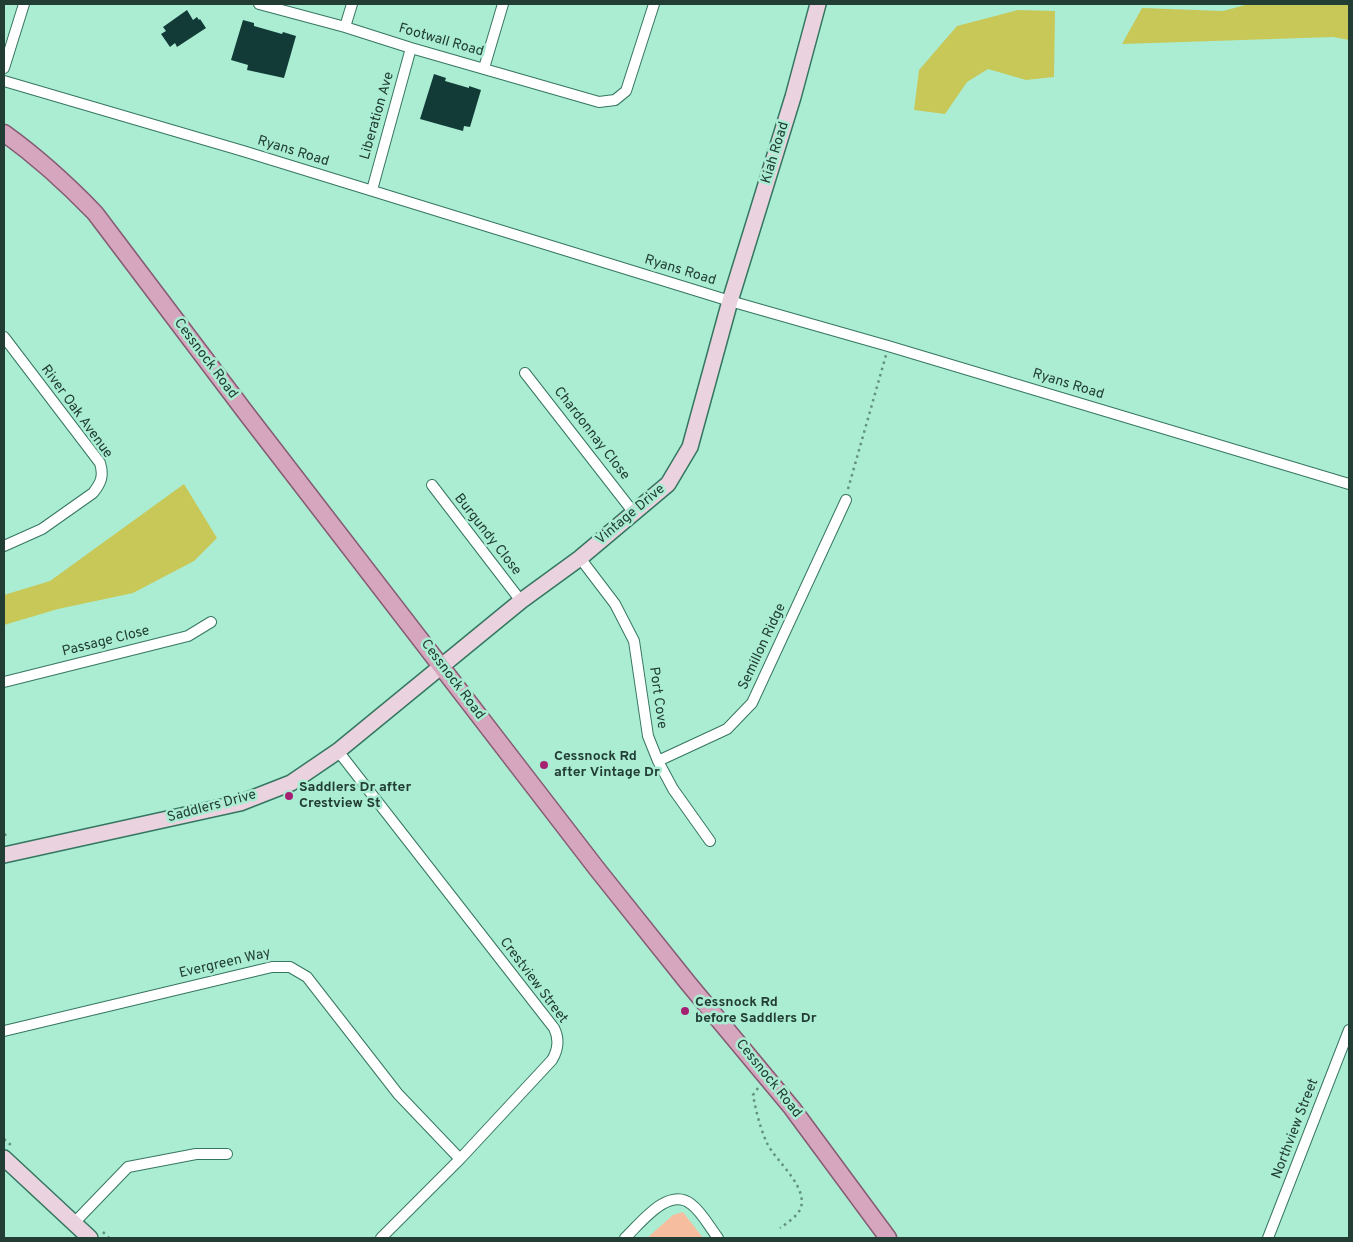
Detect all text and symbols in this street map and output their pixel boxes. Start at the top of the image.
street label: Footwall Road [397,21,485,61]
street label: Liberation Ave [357,70,399,162]
street label: Kiah Road [759,120,793,186]
street label: Ryans Road [255,133,331,171]
street label: Ryans Road [642,252,718,290]
street label: Cessnock Road [169,316,241,402]
street label: River Oak Avenue [37,362,115,462]
street label: Ryans Road [1030,366,1106,404]
street label: Chardonnay Close [549,384,633,484]
street label: Vintage Drive [593,481,669,549]
street label: Burgundy Close [450,491,524,579]
street label: Semillon Ridge [736,601,790,693]
street label: Passage Close [61,623,151,661]
street label: Cessnock Road [416,637,488,723]
street label: Port Cove [644,666,670,730]
place label: Cessnock Rd after Vintage Dr [554,749,660,782]
marker: Cessnock Rd after Vintage Dr [538,759,550,771]
place label: Saddlers Dr after Crestview St [299,780,411,812]
street label: Saddlers Drive [166,787,258,827]
marker: Saddlers Dr after Crestview St [283,790,295,802]
street label: Crestview Street [495,935,571,1027]
street label: Evergreen Way [178,945,272,983]
place label: Cessnock Rd before Saddlers Dr [695,995,817,1028]
marker: Cessnock Rd before Saddlers Dr [679,1005,691,1017]
street label: Cessnock Road [731,1036,805,1122]
street label: Northview Street [1269,1076,1323,1182]

